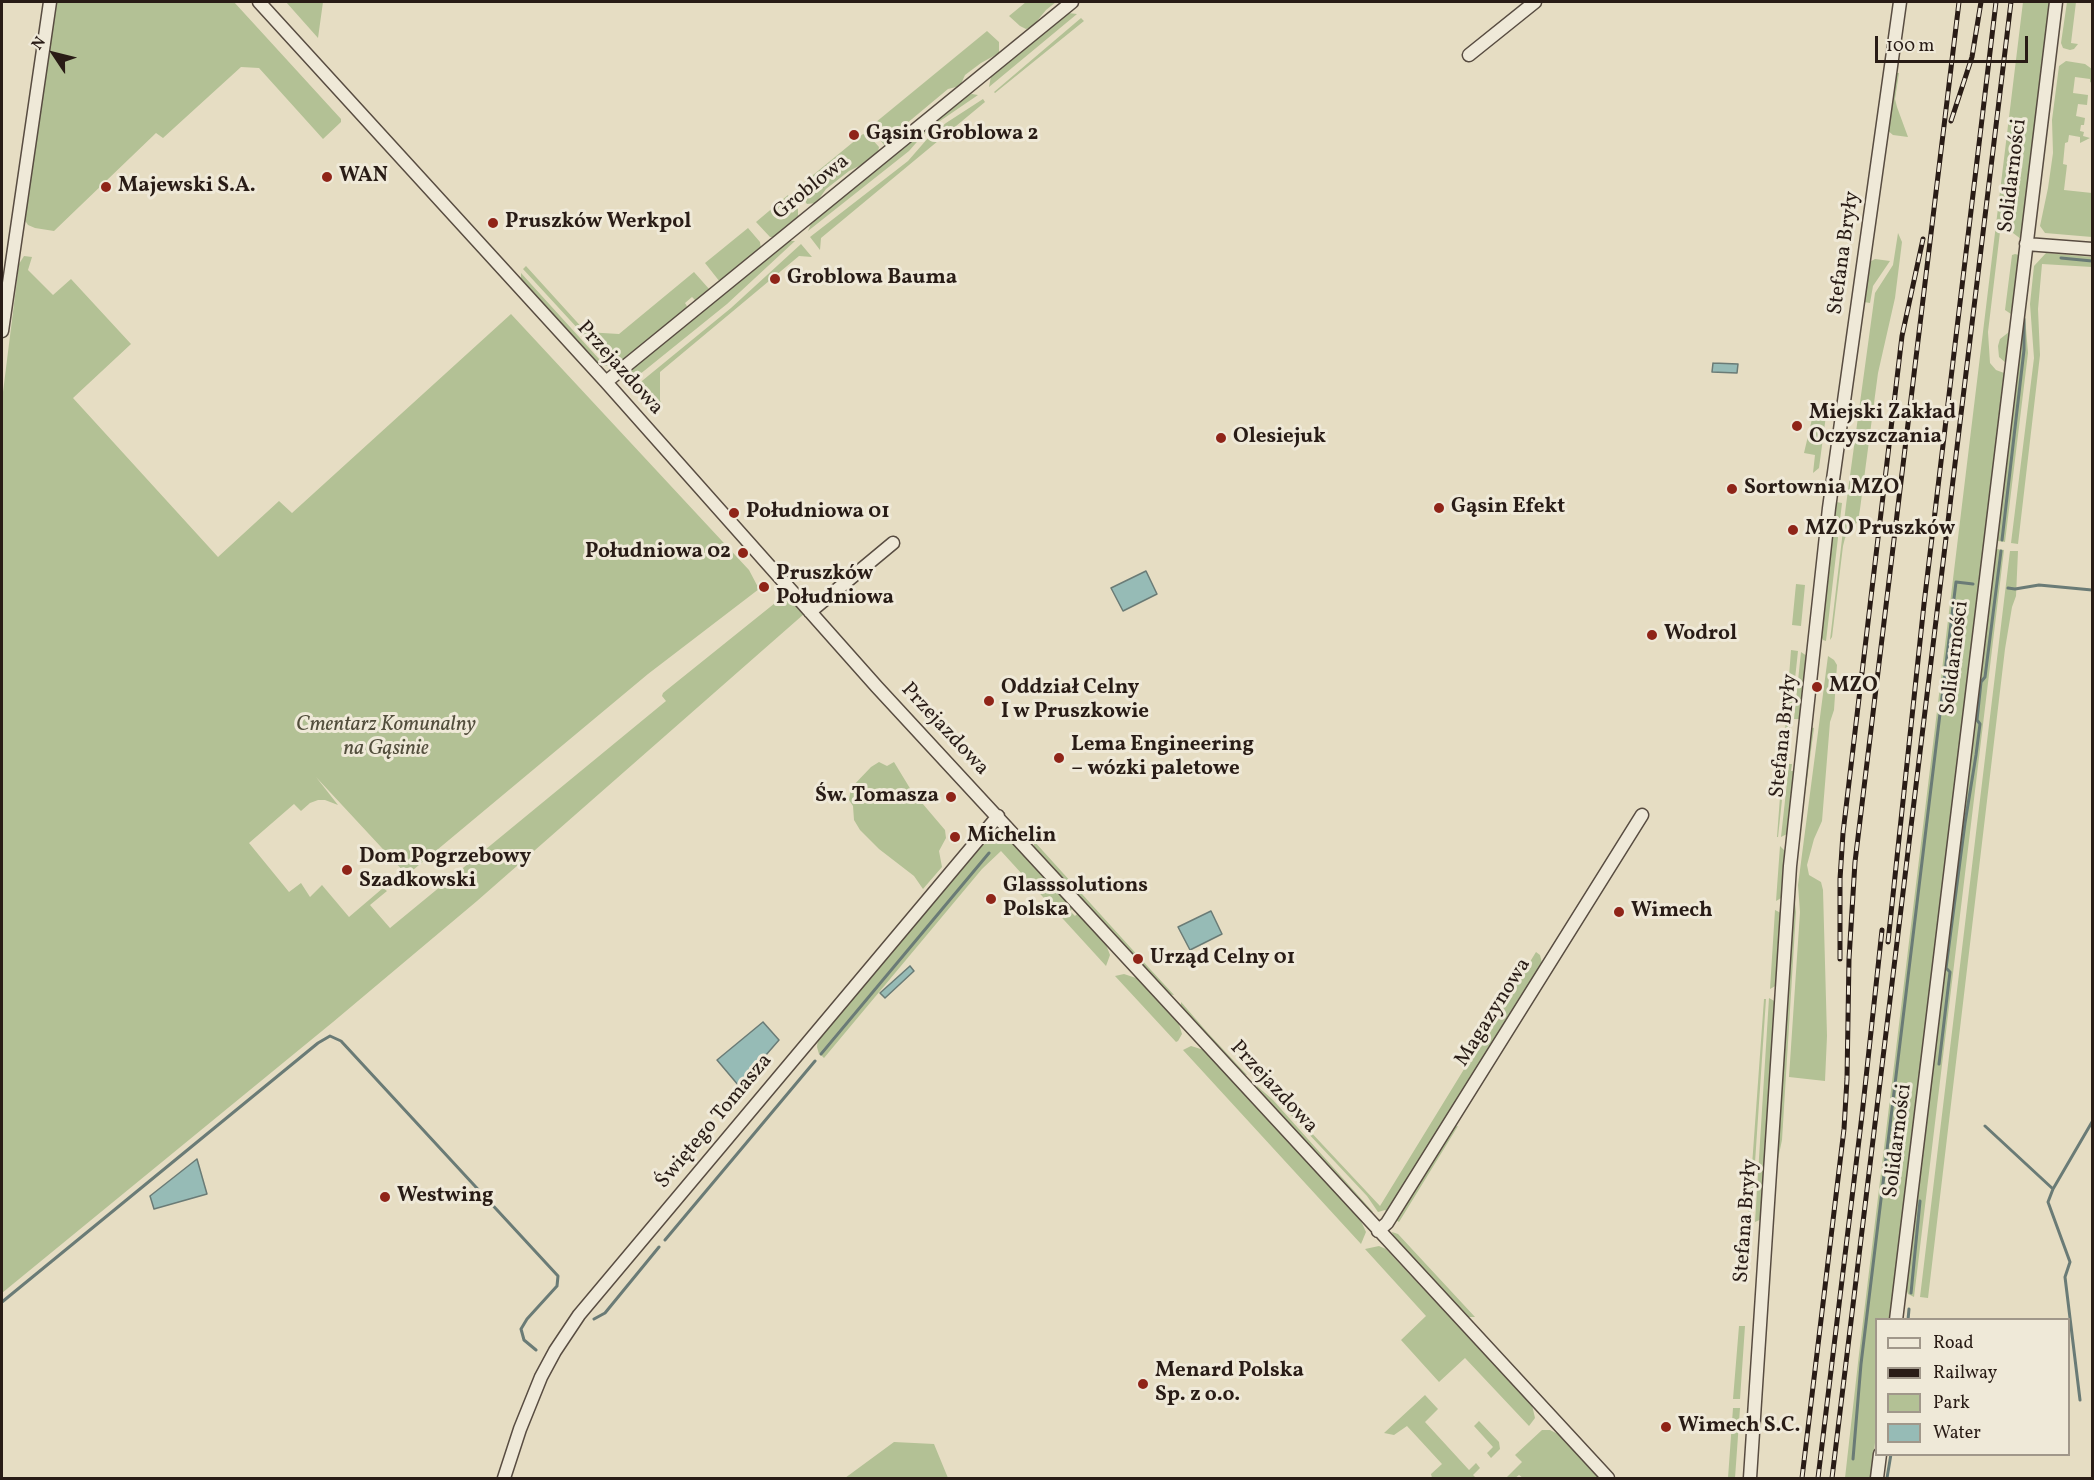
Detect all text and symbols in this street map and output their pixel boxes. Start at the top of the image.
north arrow [24,24,84,84]
scale bar [1878,24,2031,62]
text: N [27,33,52,55]
text: 100 m [1886,34,1935,59]
street label: Solidarności [1995,118,2033,234]
place label: Gąsin Groblowa 2 [866,122,1038,148]
marker: Gąsin Groblowa 2 [847,128,861,142]
street label: Groblowa [769,150,855,226]
place label: WAN [339,164,388,190]
marker: WAN [320,170,334,184]
place label: Majewski S.A. [118,174,256,200]
marker: Majewski S.A. [99,180,113,194]
street label: Stefana Bryły [1824,190,1866,316]
place label: Pruszków Werkpol [505,210,691,236]
marker: Pruszków Werkpol [486,216,500,230]
place label: Groblowa Bauma [787,266,957,292]
marker: Groblowa Bauma [768,272,782,286]
street label: Przejazdowa [570,317,668,421]
place label: Miejski Zakład Oczyszczania [1809,401,1956,451]
marker: Miejski Zakład Oczyszczania [1790,419,1804,433]
place label: Olesiejuk [1233,425,1326,451]
marker: Olesiejuk [1214,431,1228,445]
place label: Sortownia MZO [1744,476,1899,502]
marker: Sortownia MZO [1725,482,1739,496]
place label: Gąsin Efekt [1451,495,1565,521]
place label: Południowa 01 [746,500,890,526]
marker: Gąsin Efekt [1432,501,1446,515]
marker: Południowa 01 [727,506,741,520]
place label: MZO Pruszków [1805,517,1955,543]
marker: MZO Pruszków [1786,523,1800,537]
place label: Południowa 02 [585,540,731,566]
marker: Południowa 02 [736,546,750,560]
place label: Pruszków Południowa [776,562,894,612]
marker: Pruszków Południowa [757,580,771,594]
street label: Solidarności [1937,600,1975,716]
place label: Wodrol [1664,622,1737,648]
marker: Wodrol [1645,628,1659,642]
street label: Stefana Bryły [1766,673,1804,799]
place label: MZO [1829,674,1878,700]
place label: Oddział Celny I w Pruszkowie [1001,676,1149,726]
street label: Przejazdowa [895,678,993,782]
marker: MZO [1810,680,1824,694]
marker: Oddział Celny I w Pruszkowie [982,694,996,708]
park label: Cmentarz Komunalny na Gąsinie [296,713,476,763]
place label: Lema Engineering – wózki paletowe [1071,733,1254,783]
marker: Lema Engineering – wózki paletowe [1052,751,1066,765]
place label: Św. Tomasza [815,784,939,810]
marker: Św. Tomasza [944,790,958,804]
place label: Michelin [967,824,1056,850]
marker: Michelin [948,830,962,844]
place label: Dom Pogrzebowy Szadkowski [359,845,531,895]
marker: Dom Pogrzebowy Szadkowski [340,863,354,877]
place label: Glasssolutions Polska [1003,874,1148,924]
marker: Glasssolutions Polska [984,892,998,906]
place label: Wimech [1631,899,1713,925]
marker: Wimech [1612,905,1626,919]
place label: Urząd Celny 01 [1150,946,1295,972]
marker: Urząd Celny 01 [1131,952,1145,966]
street label: Magazynowa [1451,954,1537,1072]
street label: Przejazdowa [1224,1036,1322,1140]
street label: Świętego Tomasza [651,1049,779,1195]
street label: Solidarności [1880,1083,1918,1199]
street label: Stefana Bryły [1730,1158,1764,1284]
place label: Westwing [397,1184,494,1210]
marker: Westwing [378,1190,392,1204]
legend [1875,1318,2070,1456]
text: Road [1933,1331,1974,1356]
place label: Menard Polska Sp. z o.o. [1155,1359,1304,1409]
text: Railway [1933,1361,1997,1386]
marker: Menard Polska Sp. z o.o. [1136,1377,1150,1391]
text: Park [1933,1391,1970,1416]
place label: Wimech S.C. [1678,1414,1800,1440]
marker: Wimech S.C. [1659,1420,1673,1434]
text: Water [1933,1421,1981,1446]

